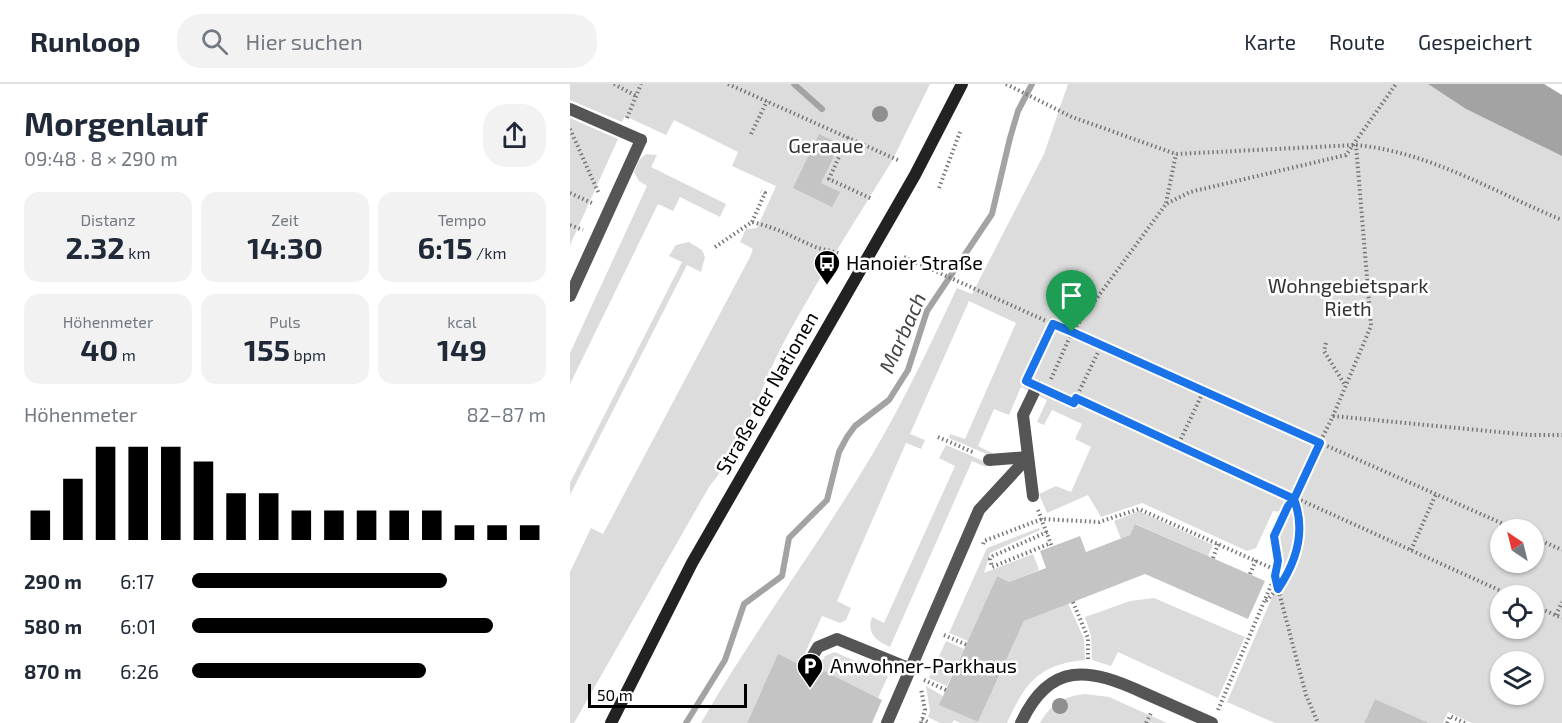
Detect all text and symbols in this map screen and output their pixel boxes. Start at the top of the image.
search box [177,14,597,68]
text: Runloop [30,24,141,58]
icon: search [198,25,231,58]
text: Hier suchen [246,28,363,54]
text: Karte [1244,29,1296,54]
text: Route [1329,29,1385,54]
text: Gespeichert [1418,29,1532,54]
text: Morgenlauf [24,103,208,143]
button: share [483,104,546,167]
park label: Geraaue [788,133,864,157]
text: 09:48 · 8 × 290 m [24,146,178,170]
text: Distanz [80,210,136,229]
text: Zeit [271,210,299,229]
text: Tempo [438,210,486,229]
text: 2.32 [66,229,125,265]
text: 14:30 [247,229,323,265]
text: 6:15 [418,229,472,265]
text: km [125,243,150,262]
text: /km [472,243,506,262]
bus stop icon: Hanoier Straße [812,248,842,286]
place label: Hanoier Straße [846,250,983,274]
pin [1046,270,1097,332]
park label: Wohngebietspark Rieth [1268,273,1428,320]
icon: arrive [1055,279,1088,312]
water label: Marbach [873,288,930,376]
street label: Straße der Nationen [710,307,822,478]
text: Höhenmeter [63,312,153,331]
text: Puls [269,312,301,331]
text: kcal [447,312,477,331]
text: 40 [80,331,118,367]
text: 155 [244,331,290,367]
text: 149 [437,331,487,367]
text: m [118,345,136,364]
text: bpm [290,345,326,364]
text: Höhenmeter [24,402,137,426]
text: 82–87 m [466,402,546,426]
north arrow [1490,519,1544,573]
map controls [1490,519,1544,705]
text: 290 m [24,569,82,593]
text: 6:17 [120,569,154,593]
button: locate [1490,585,1544,639]
text: 580 m [24,614,82,638]
text: 6:01 [120,614,156,638]
parking icon: Anwohner-Parkhaus [795,651,825,689]
button: layers [1490,651,1544,705]
place label: Anwohner-Parkhaus [830,653,1017,677]
text: 870 m [24,659,82,683]
text: 6:26 [120,659,159,683]
scale bar [588,681,747,708]
text: 50 m [597,685,633,704]

